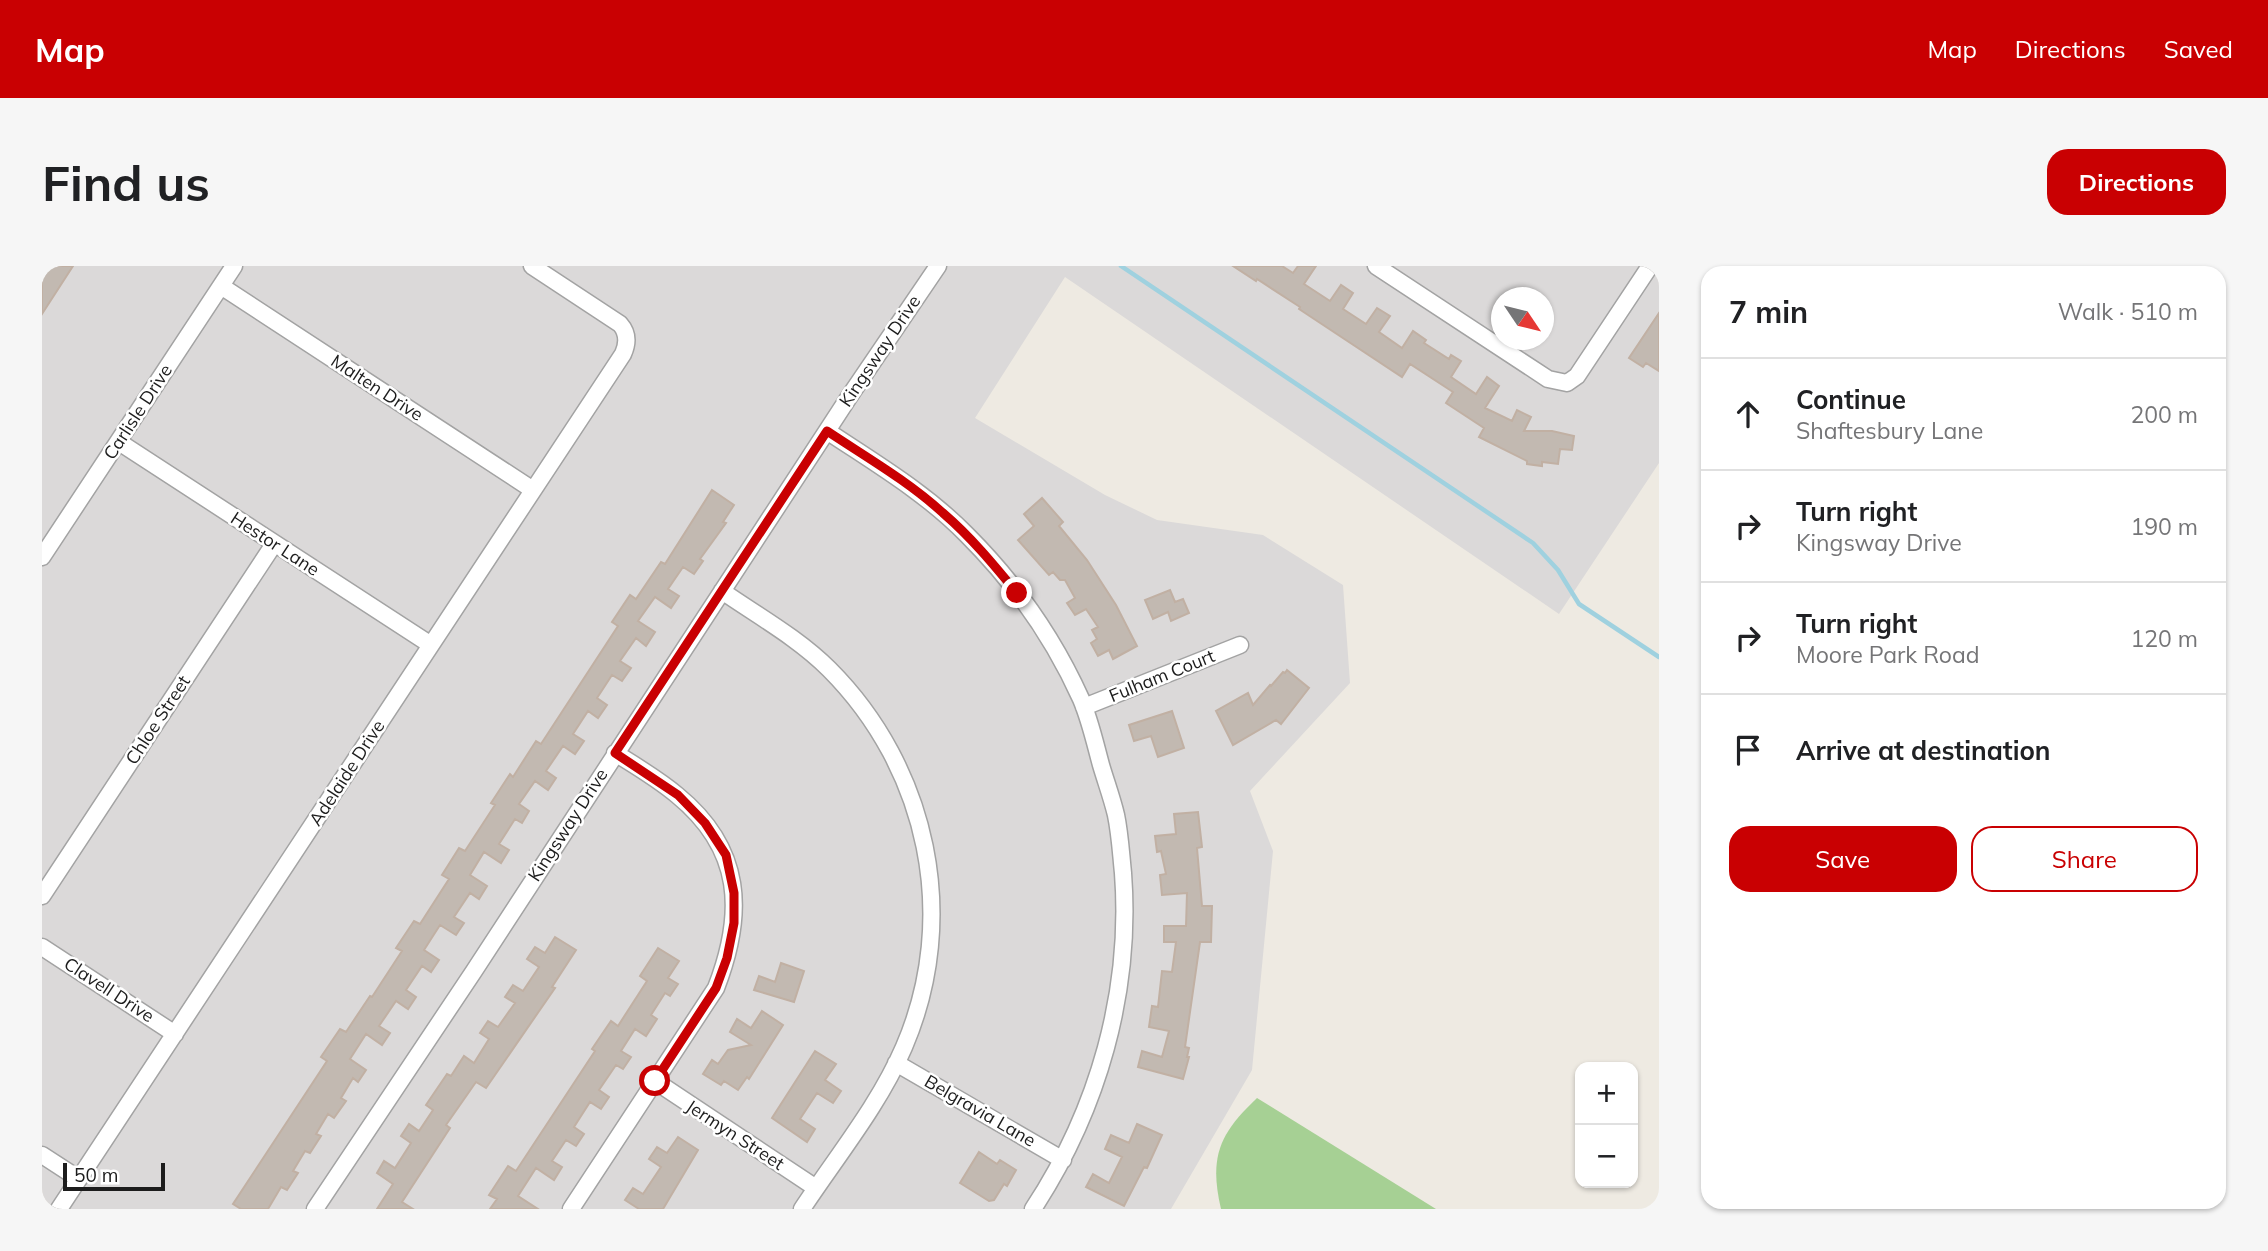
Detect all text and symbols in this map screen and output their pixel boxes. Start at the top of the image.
text: Map [35,29,105,70]
text: Map [1927,34,1977,64]
text: Directions [2015,34,2126,64]
text: Saved [2164,34,2233,64]
button: Directions [2047,149,2226,215]
text: Find us [42,152,210,213]
north arrow [1491,287,1554,350]
street label: Kingsway Drive [834,290,925,411]
text: 7 min [1729,293,1808,331]
text: Walk · 510 m [2058,297,2198,326]
street label: Malten Drive [327,349,428,426]
street label: Carlisle Drive [98,360,177,464]
text: Continue [1796,383,1906,416]
icon: ahead [1729,395,1767,433]
text: 200 m [2130,400,2198,429]
text: Shaftesbury Lane [1796,416,1983,445]
text: Turn right [1796,495,1917,528]
street label: Hestor Lane [227,506,324,581]
icon: right [1729,507,1767,545]
text: 190 m [2130,512,2198,541]
text: Kingsway Drive [1796,528,1962,557]
route end [1001,577,1032,608]
text: Turn right [1796,607,1917,640]
icon: right [1729,619,1767,657]
text: 120 m [2130,624,2198,653]
text: Moore Park Road [1796,640,1980,669]
street label: Fulham Court [1106,644,1218,707]
street label: Chloe Street [120,671,195,769]
street label: Adelaide Drive [304,715,389,830]
icon: arrive [1729,731,1767,769]
text: Arrive at destination [1796,734,2051,767]
street label: Kingsway Drive [523,764,613,885]
button: Save [1729,826,1957,892]
button: Share [1971,826,2198,892]
street label: Clavell Drive [60,952,159,1027]
map controls [1575,1062,1638,1188]
button: + [1575,1062,1638,1125]
route start [639,1065,670,1096]
street label: Belgravia Lane [921,1069,1040,1152]
street label: Jermyn Street [682,1094,789,1175]
button: − [1575,1125,1638,1188]
scale bar [63,1160,164,1192]
text: 50 m [74,1163,118,1187]

